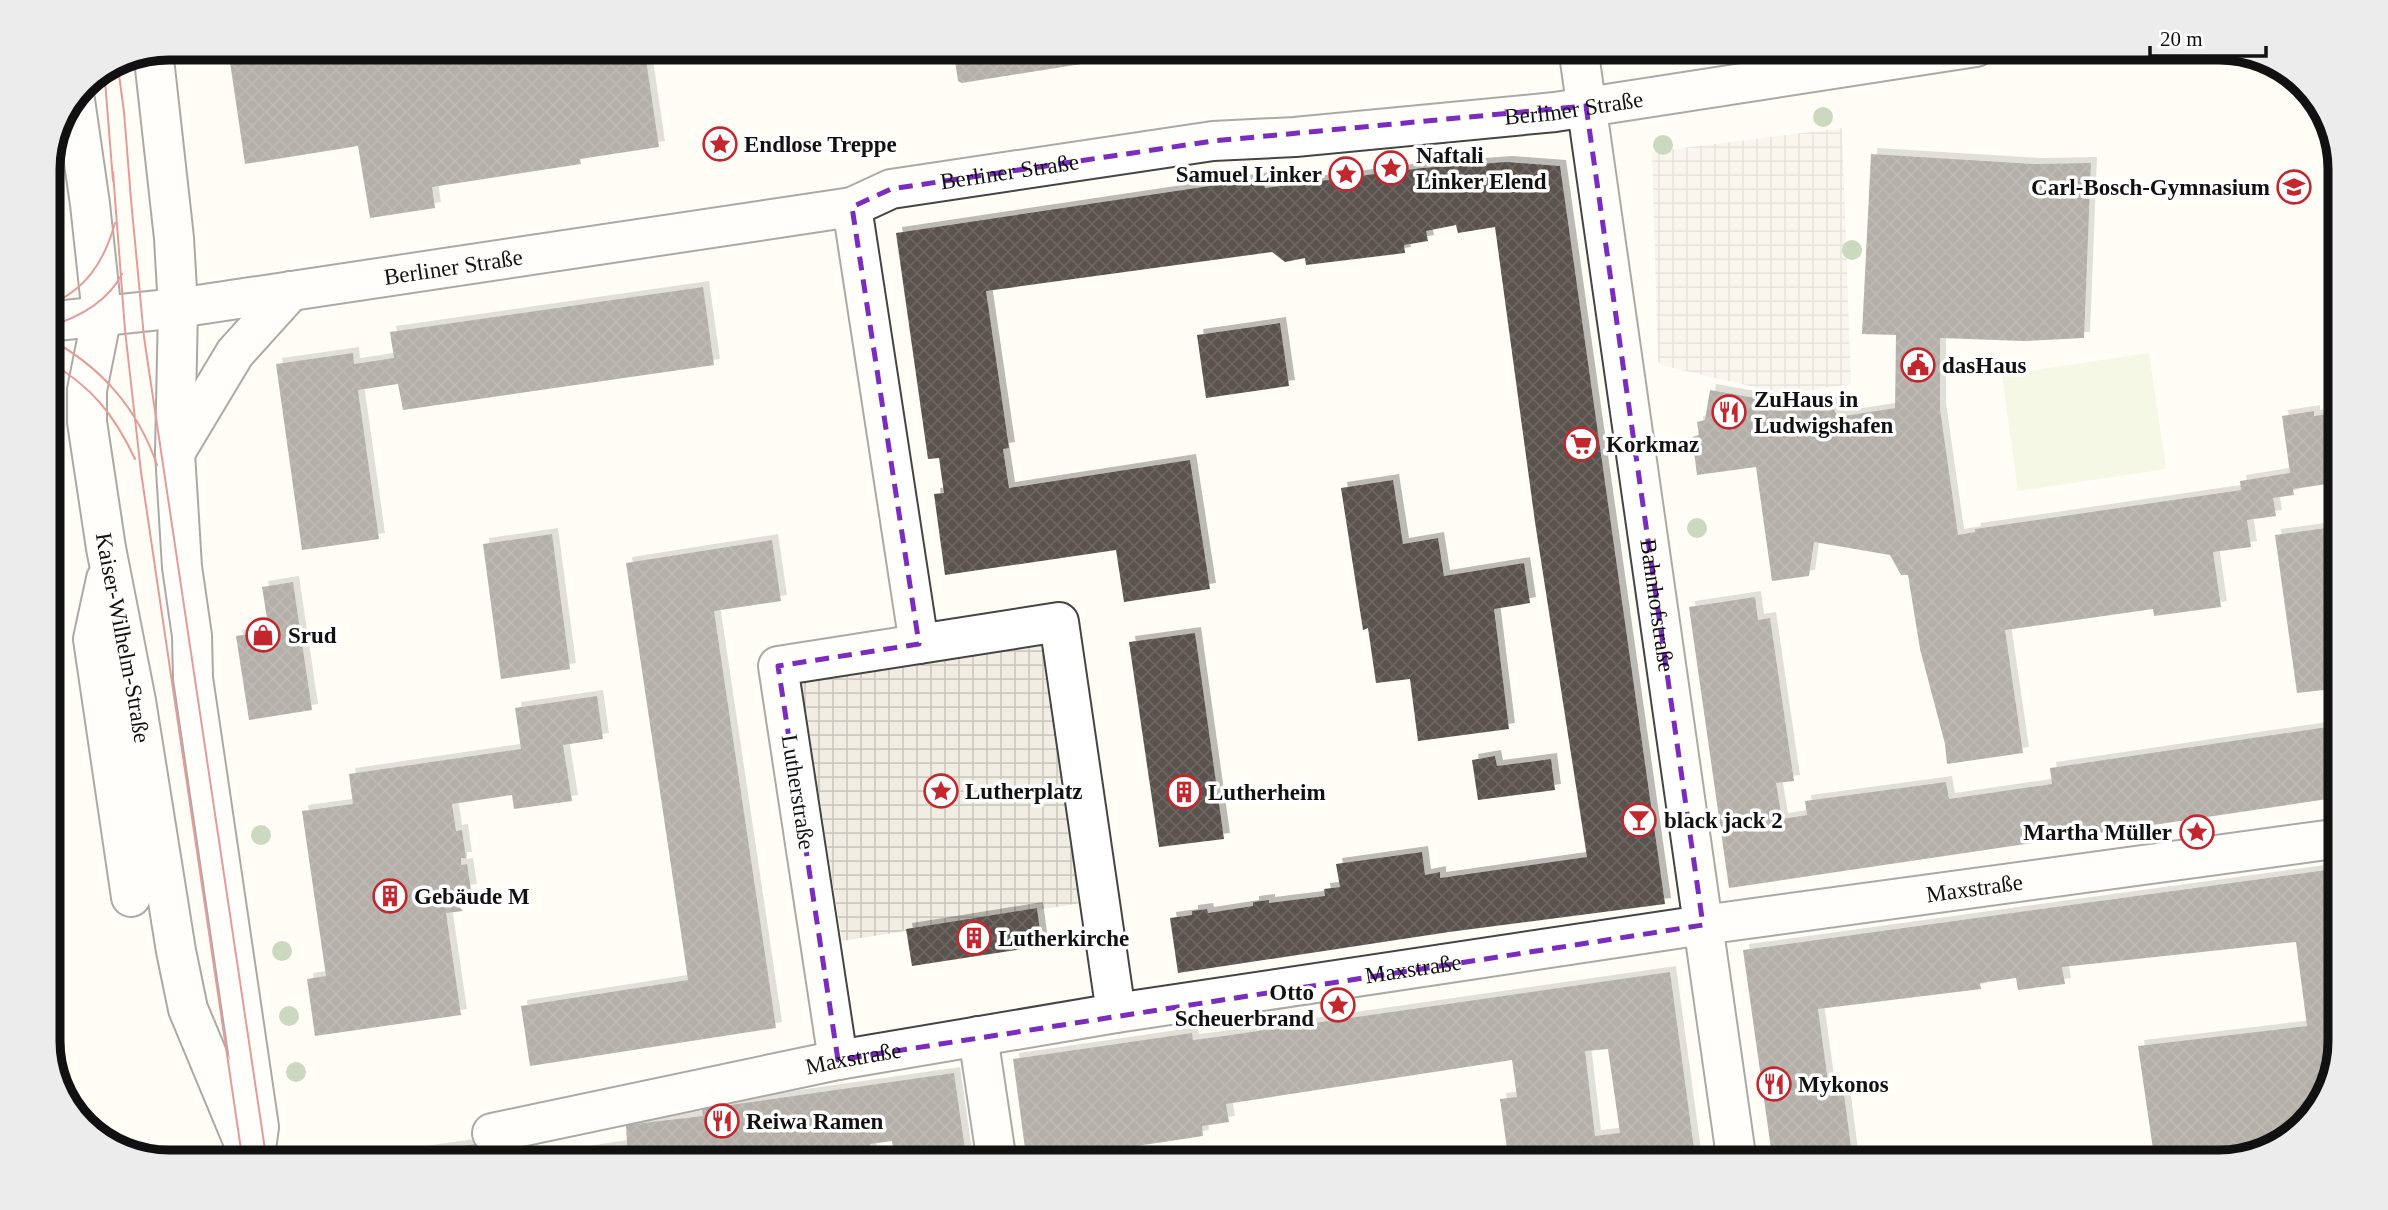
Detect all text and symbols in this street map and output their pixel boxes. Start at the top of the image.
scale bar [2150,14,2266,58]
text: 20 m [2160,27,2203,51]
street label: Berliner Straße [1503,86,1645,129]
place icon: Endlose Treppe [701,125,739,163]
place label: Endlose Treppe [744,132,897,157]
place label: Naftali Linker Elend [1416,143,1547,194]
street label: Berliner Straße [938,149,1081,194]
place icon: Naftali Linker Elend [1372,149,1410,187]
place icon: Samuel Linker [1327,155,1365,193]
place label: Samuel Linker [1176,162,1322,187]
school or university icon: Carl-Bosch-Gymnasium [2275,168,2313,206]
place label: Carl-Bosch-Gymnasium [2031,175,2270,200]
street label: Berliner Straße [382,244,524,289]
public building icon: dasHaus [1899,346,1937,384]
place label: dasHaus [1942,353,2026,378]
place label: ZuHaus in Ludwigshafen [1754,387,1894,438]
restaurant icon: ZuHaus in Ludwigshafen [1710,393,1748,431]
supermarket icon: Korkmaz [1562,425,1600,463]
place label: Korkmaz [1606,432,1699,457]
street label: Kaiser-Wilhelm-Straße [91,531,155,745]
street label: Bahnhofstraße [1636,537,1679,674]
shop icon: Srud [244,616,282,654]
place label: Srud [288,623,337,648]
street label: Lutherstraße [777,733,819,851]
place icon: Lutherplatz [922,772,960,810]
building icon: Lutherheim [1165,773,1203,811]
place label: Lutherplatz [965,779,1083,804]
place label: Lutherheim [1208,780,1326,805]
bar icon: black jack 2 [1620,801,1658,839]
place label: black jack 2 [1664,808,1783,833]
place icon: Martha Müller [2178,813,2216,851]
place label: Martha Müller [2023,820,2172,845]
street label: Maxstraße [1925,869,2024,907]
building icon: Gebäude M [371,877,409,915]
place label: Gebäude M [414,884,530,909]
building icon: Lutherkirche [955,919,993,957]
place label: Lutherkirche [998,926,1129,951]
street label: Maxstraße [1363,949,1463,988]
place label: Otto Scheuerbrand [1175,980,1314,1031]
place icon: Otto Scheuerbrand [1319,986,1357,1024]
street label: Maxstraße [803,1037,903,1079]
restaurant icon: Mykonos [1755,1065,1793,1103]
place label: Mykonos [1798,1072,1889,1097]
restaurant icon: Reiwa Ramen [703,1102,741,1140]
place label: Reiwa Ramen [746,1109,884,1134]

